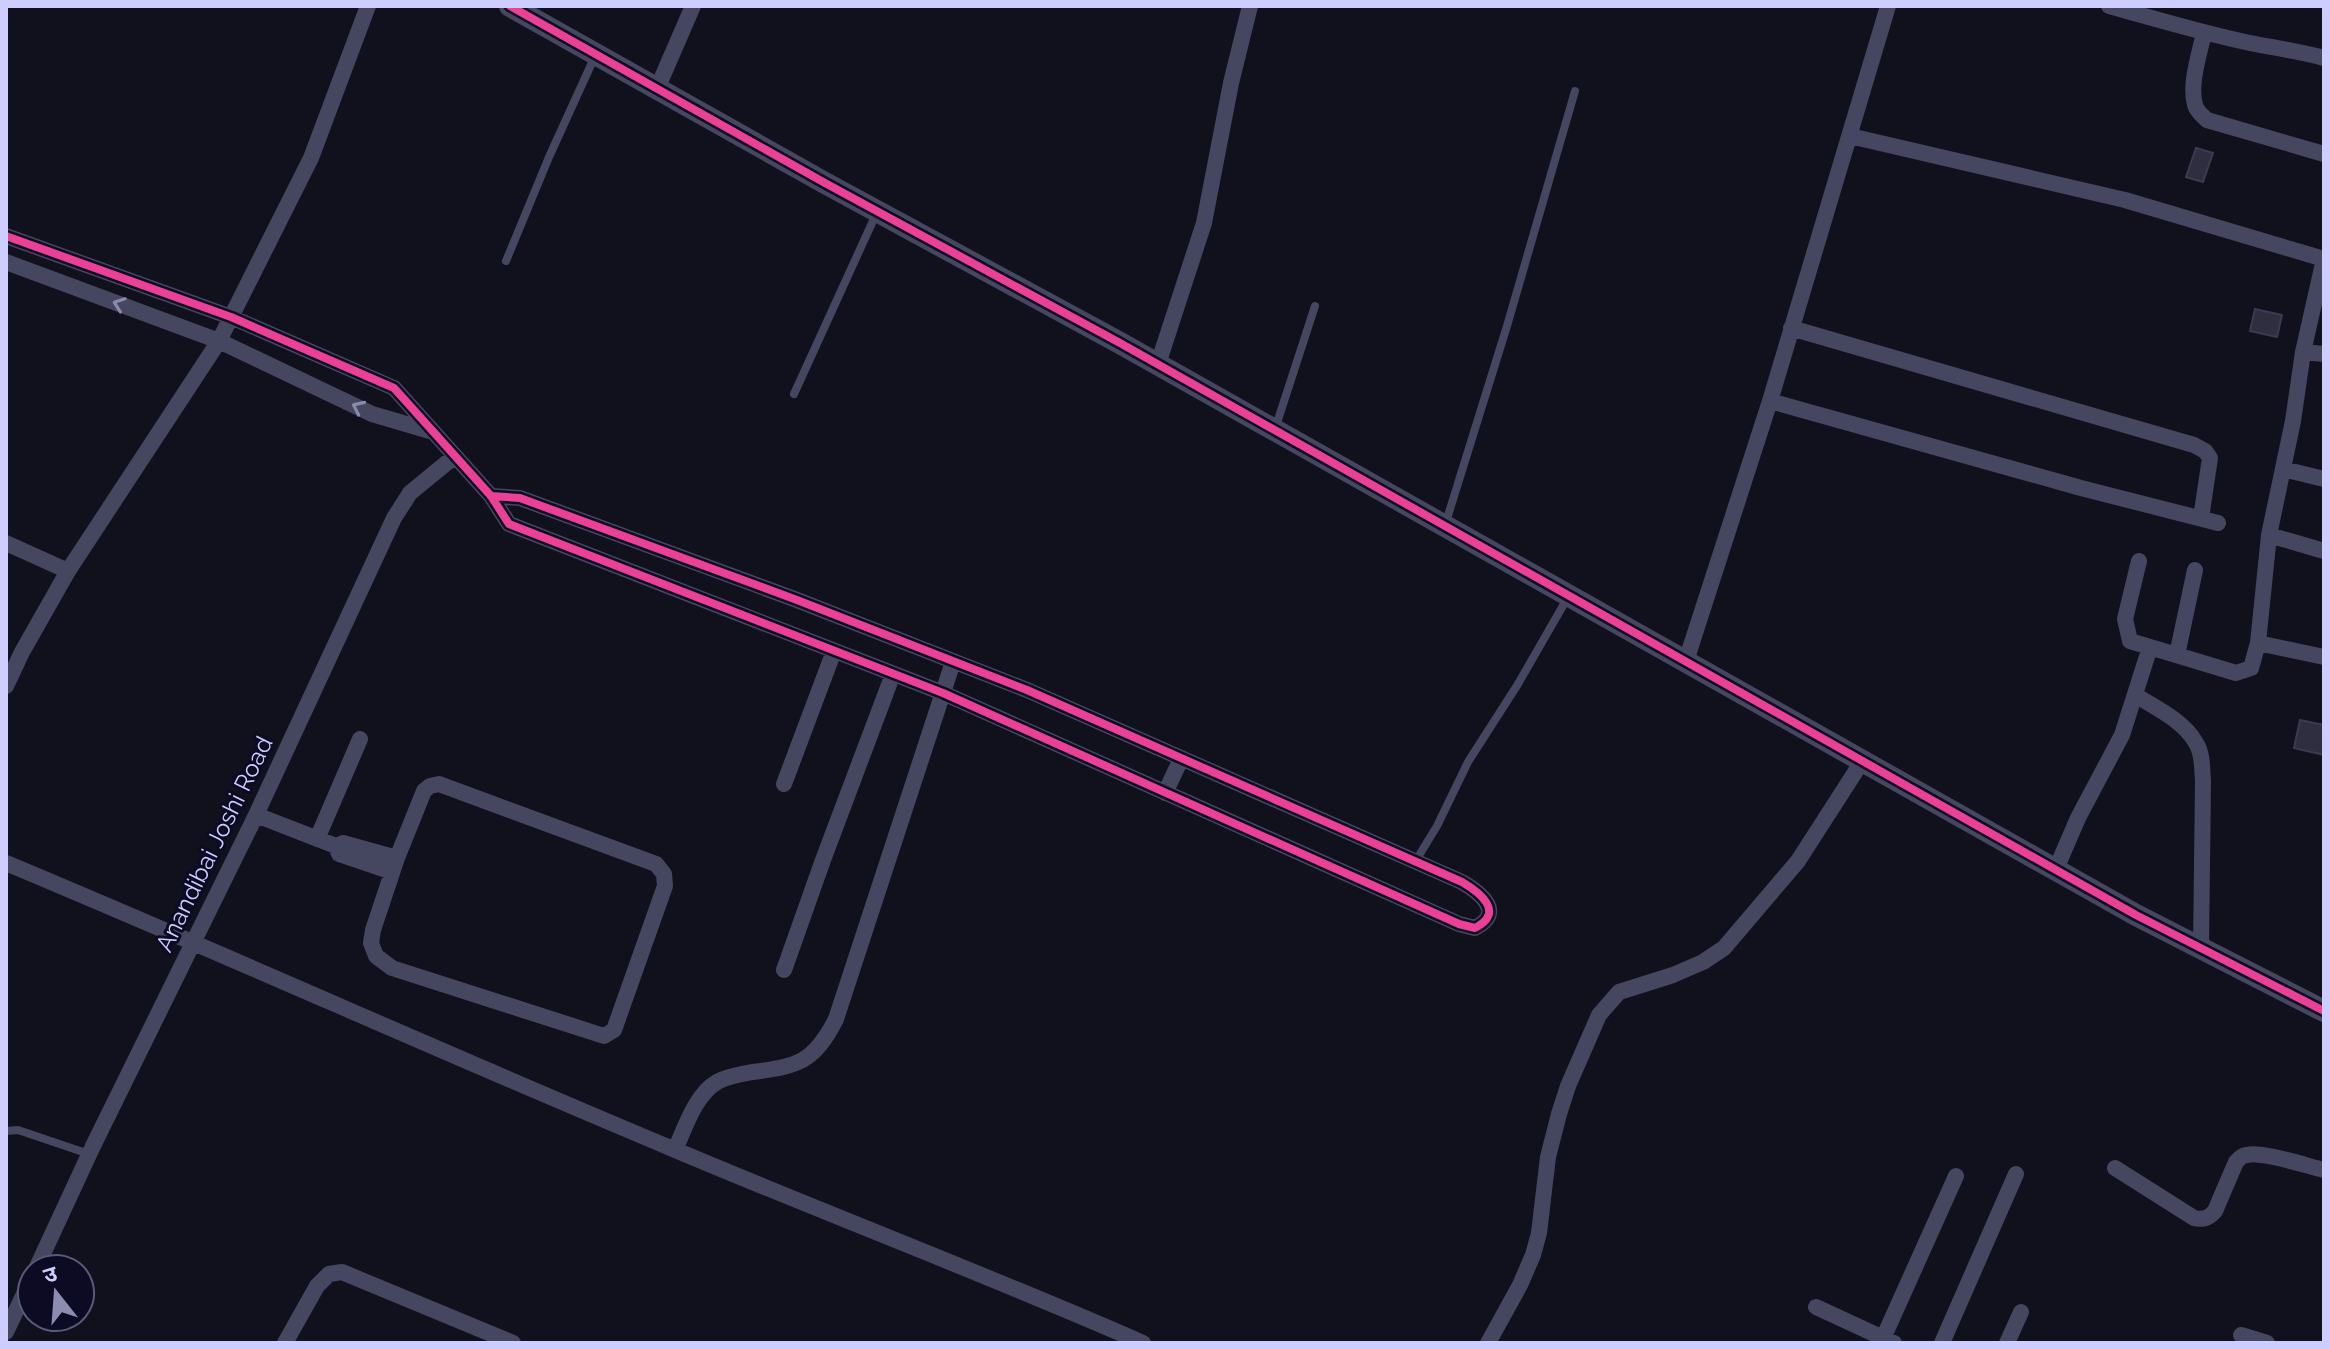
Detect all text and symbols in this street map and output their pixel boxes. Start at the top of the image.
one-way arrow [113,297,127,314]
one-way arrow [351,401,366,417]
street label: Anandibai Joshi Road [149,732,279,956]
north arrow [16,1253,96,1333]
text: उ [40,1259,61,1288]

